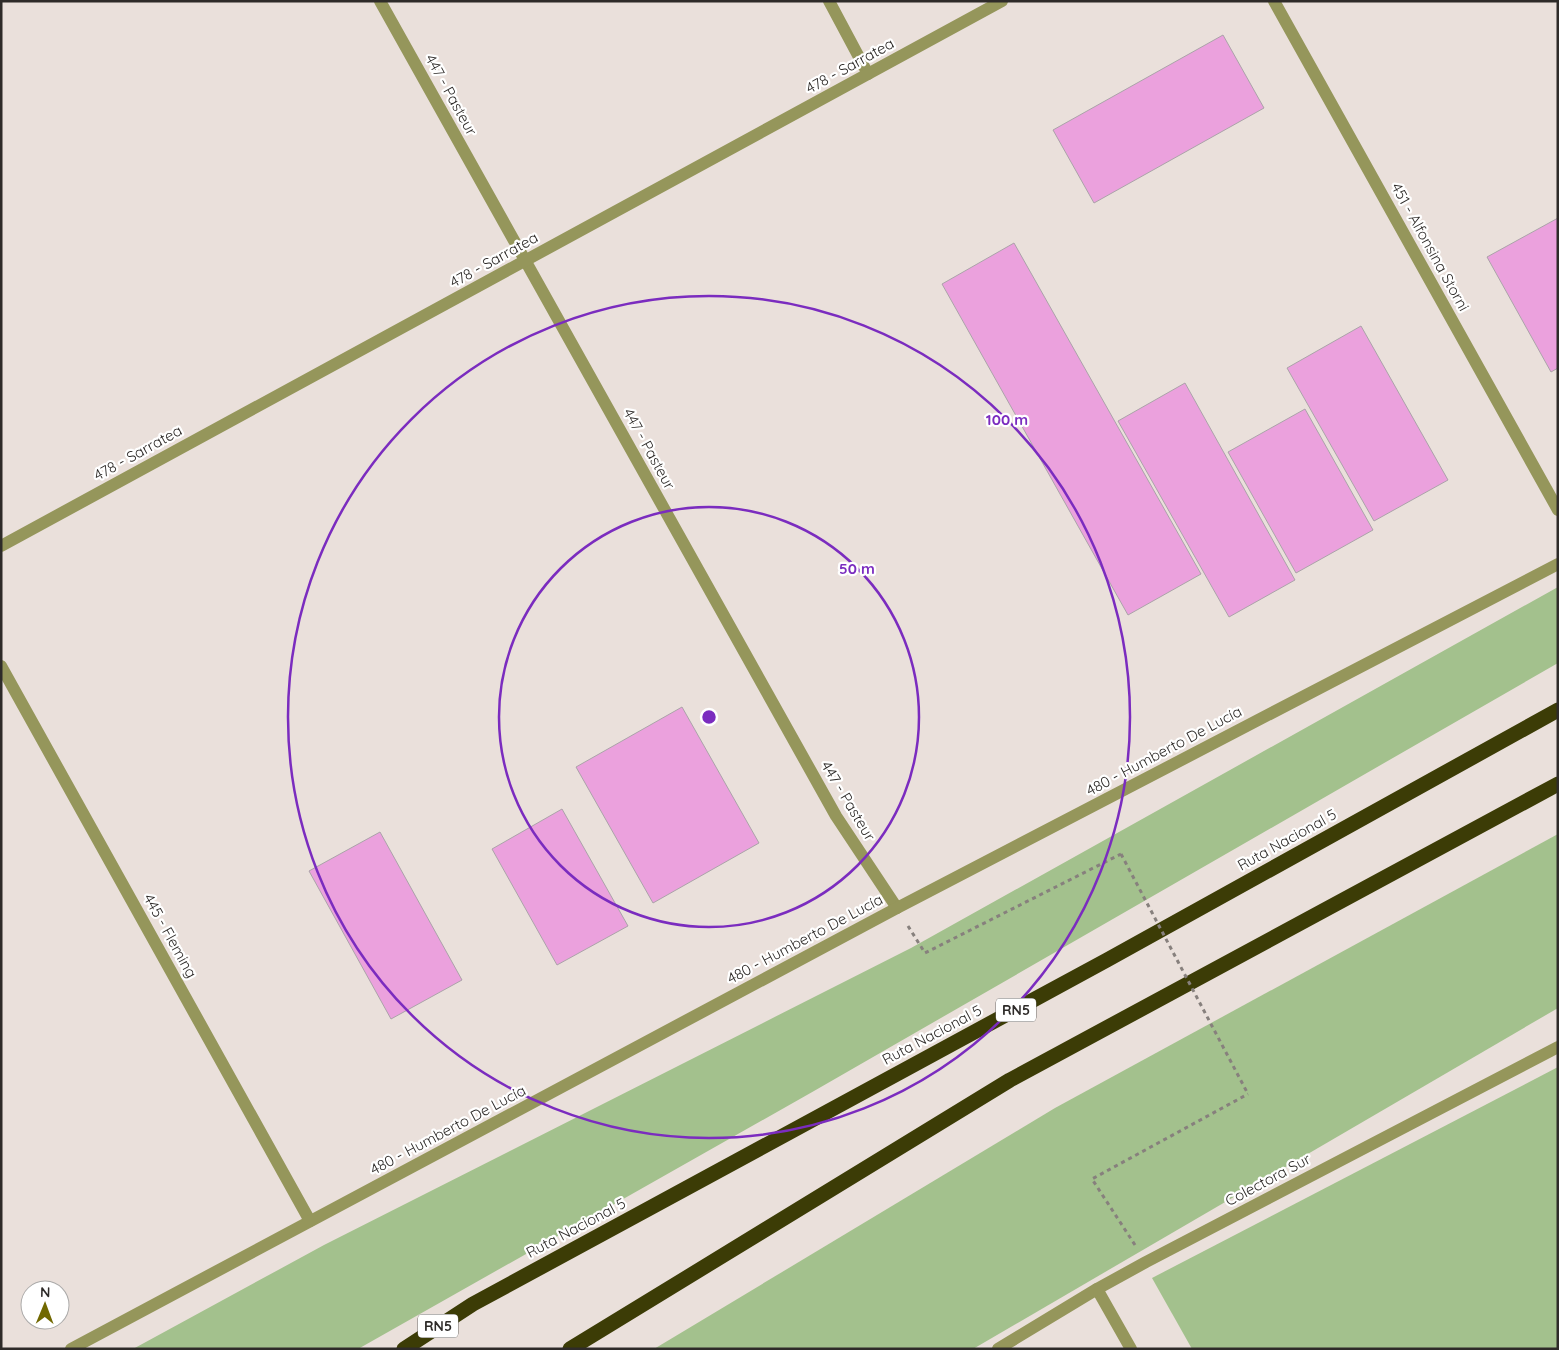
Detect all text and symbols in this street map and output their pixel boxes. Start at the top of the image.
street label: 478 - Sarratea [802,34,897,98]
street label: 447 - Pasteur [421,51,482,139]
street label: 451 - Alfonsina Storni [1387,179,1474,314]
street label: 478 - Sarratea [446,228,541,292]
street label: 447 - Pasteur [619,405,680,493]
text: 100 m [986,410,1028,429]
street label: 478 - Sarratea [90,421,185,485]
text: 50 m [839,559,875,578]
street label: 480 - Humberto De Lucía [1083,701,1245,800]
centre of rings [700,708,718,726]
street label: 447 - Pasteur [817,757,880,844]
street label: Ruta Nacional 5 [1234,805,1340,875]
street label: 480 - Humberto De Lucía [724,889,886,988]
street label: 445 - Fleming [140,890,201,981]
road number: RN5 [996,998,1036,1022]
street label: Ruta Nacional 5 [879,1000,985,1069]
street label: 480 - Humberto De Lucía [367,1080,529,1179]
street label: Colectora Sur [1222,1149,1314,1210]
street label: Ruta Nacional 5 [523,1193,629,1262]
north arrow [20,1280,70,1330]
text: N [40,1283,51,1301]
road number: RN5 [418,1314,458,1338]

